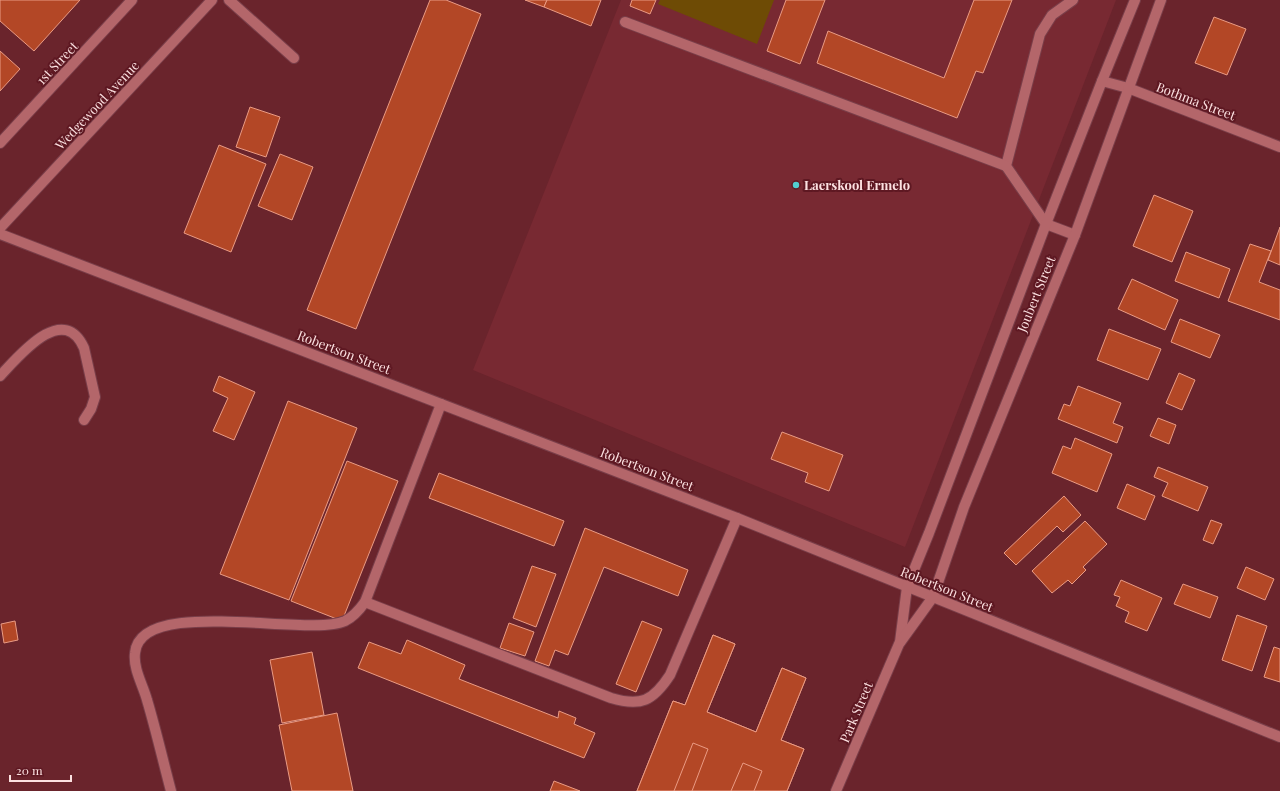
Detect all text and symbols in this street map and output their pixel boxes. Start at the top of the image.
street label: 1st Street [32,37,81,88]
street label: Wedgewood Avenue [50,56,143,153]
street label: Bothma Street [1154,78,1239,124]
place label: Laerskool Ermelo [804,176,910,193]
marker: Laerskool Ermelo [791,180,801,190]
street label: Joubert Street [1012,253,1059,335]
street label: Robertson Street [295,326,394,377]
street label: Robertson Street [598,443,697,494]
street label: Robertson Street [898,562,996,615]
street label: Park Street [835,678,876,745]
scale bar [10,757,71,783]
text: 20 m [16,762,43,778]

